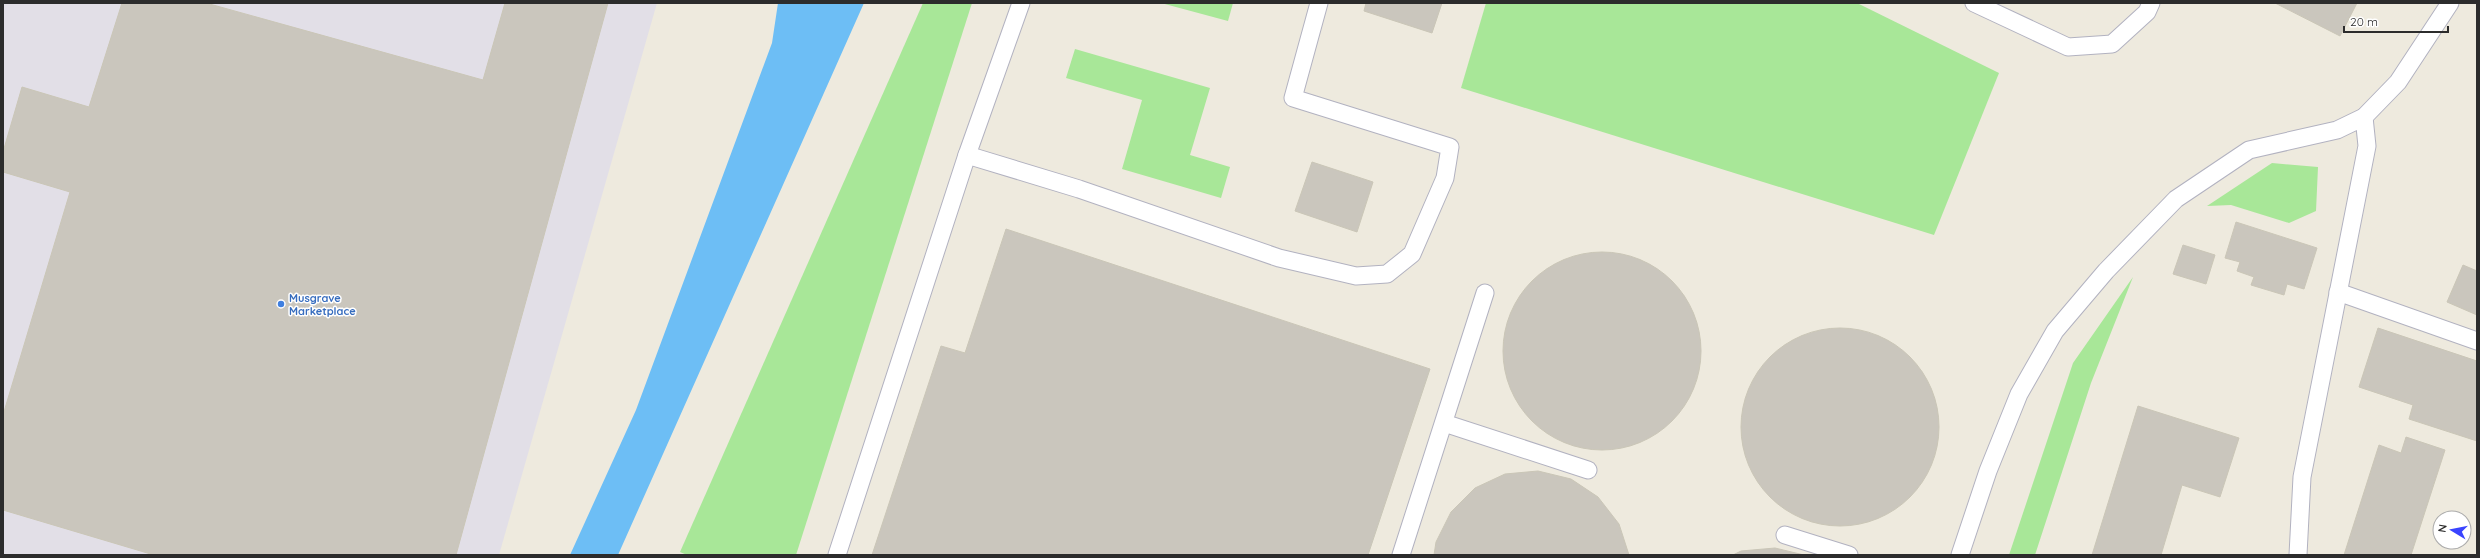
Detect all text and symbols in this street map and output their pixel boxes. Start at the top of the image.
scale bar [2344,8,2448,34]
text: 20 m [2350,14,2378,29]
place label: Musgrave Marketplace [289,291,356,318]
marker: Musgrave Marketplace [276,299,286,309]
north arrow [2432,510,2472,550]
text: N [2435,523,2450,533]

